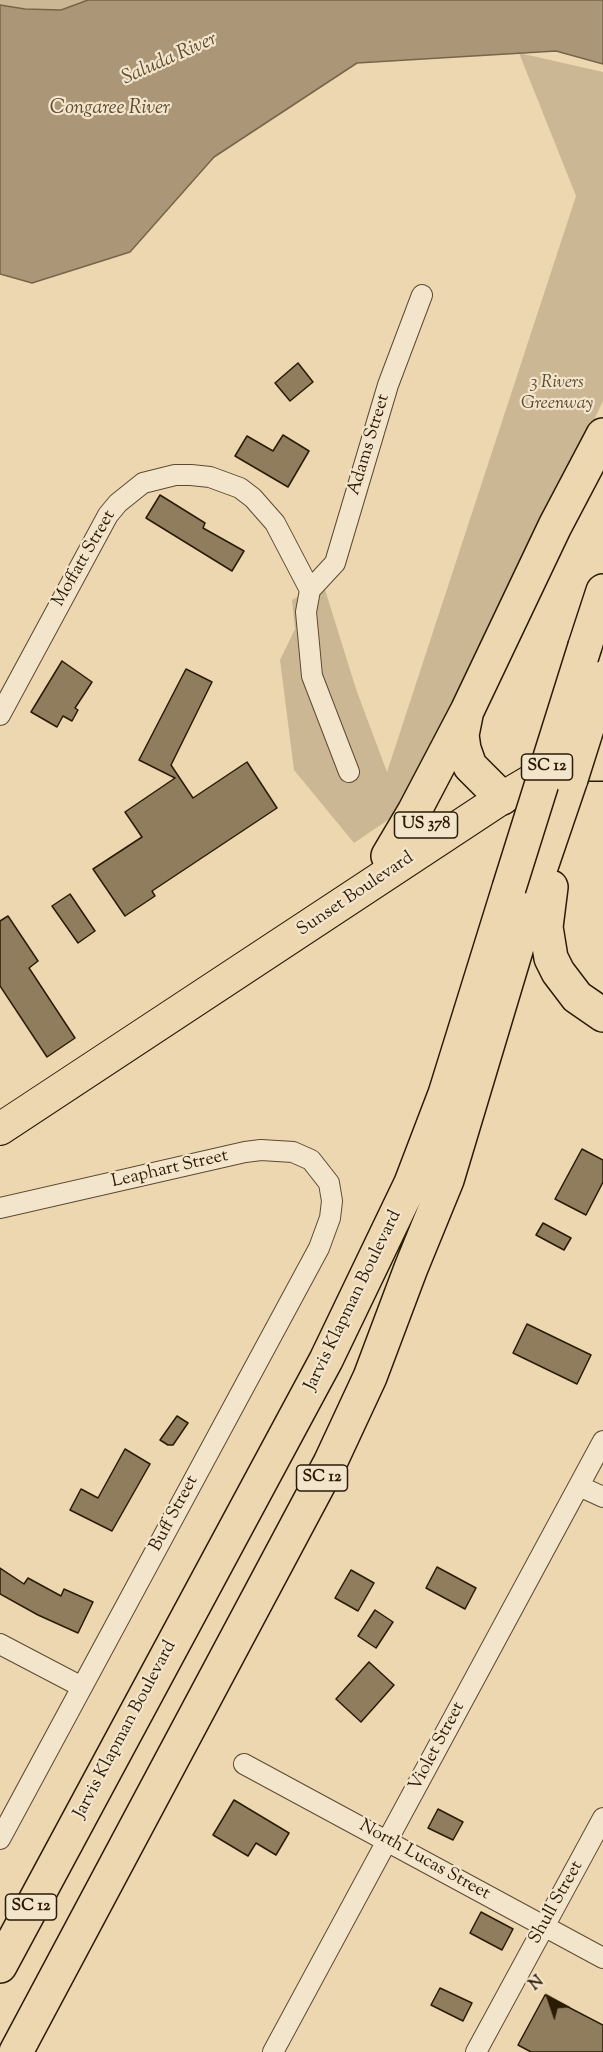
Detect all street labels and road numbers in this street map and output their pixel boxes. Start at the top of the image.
street label: Adams Street [344,392,396,498]
street label: Moffatt Street [49,507,121,611]
road number: SC 12 [522,754,572,780]
road number: US 378 [394,812,458,838]
street label: Sunset Boulevard [294,848,418,942]
street label: Leaphart Street [110,1146,230,1194]
street label: Jarvis Klapman Boulevard [301,1207,407,1395]
road number: SC 12 [296,1465,348,1491]
street label: Buff Street [146,1472,204,1556]
street label: Jarvis Klapman Boulevard [70,1637,182,1823]
street label: Violet Street [405,1699,471,1795]
street label: North Lucas Street [355,1816,493,1906]
street label: Shull Street [525,1858,589,1948]
road number: SC 12 [6,1894,57,1920]

